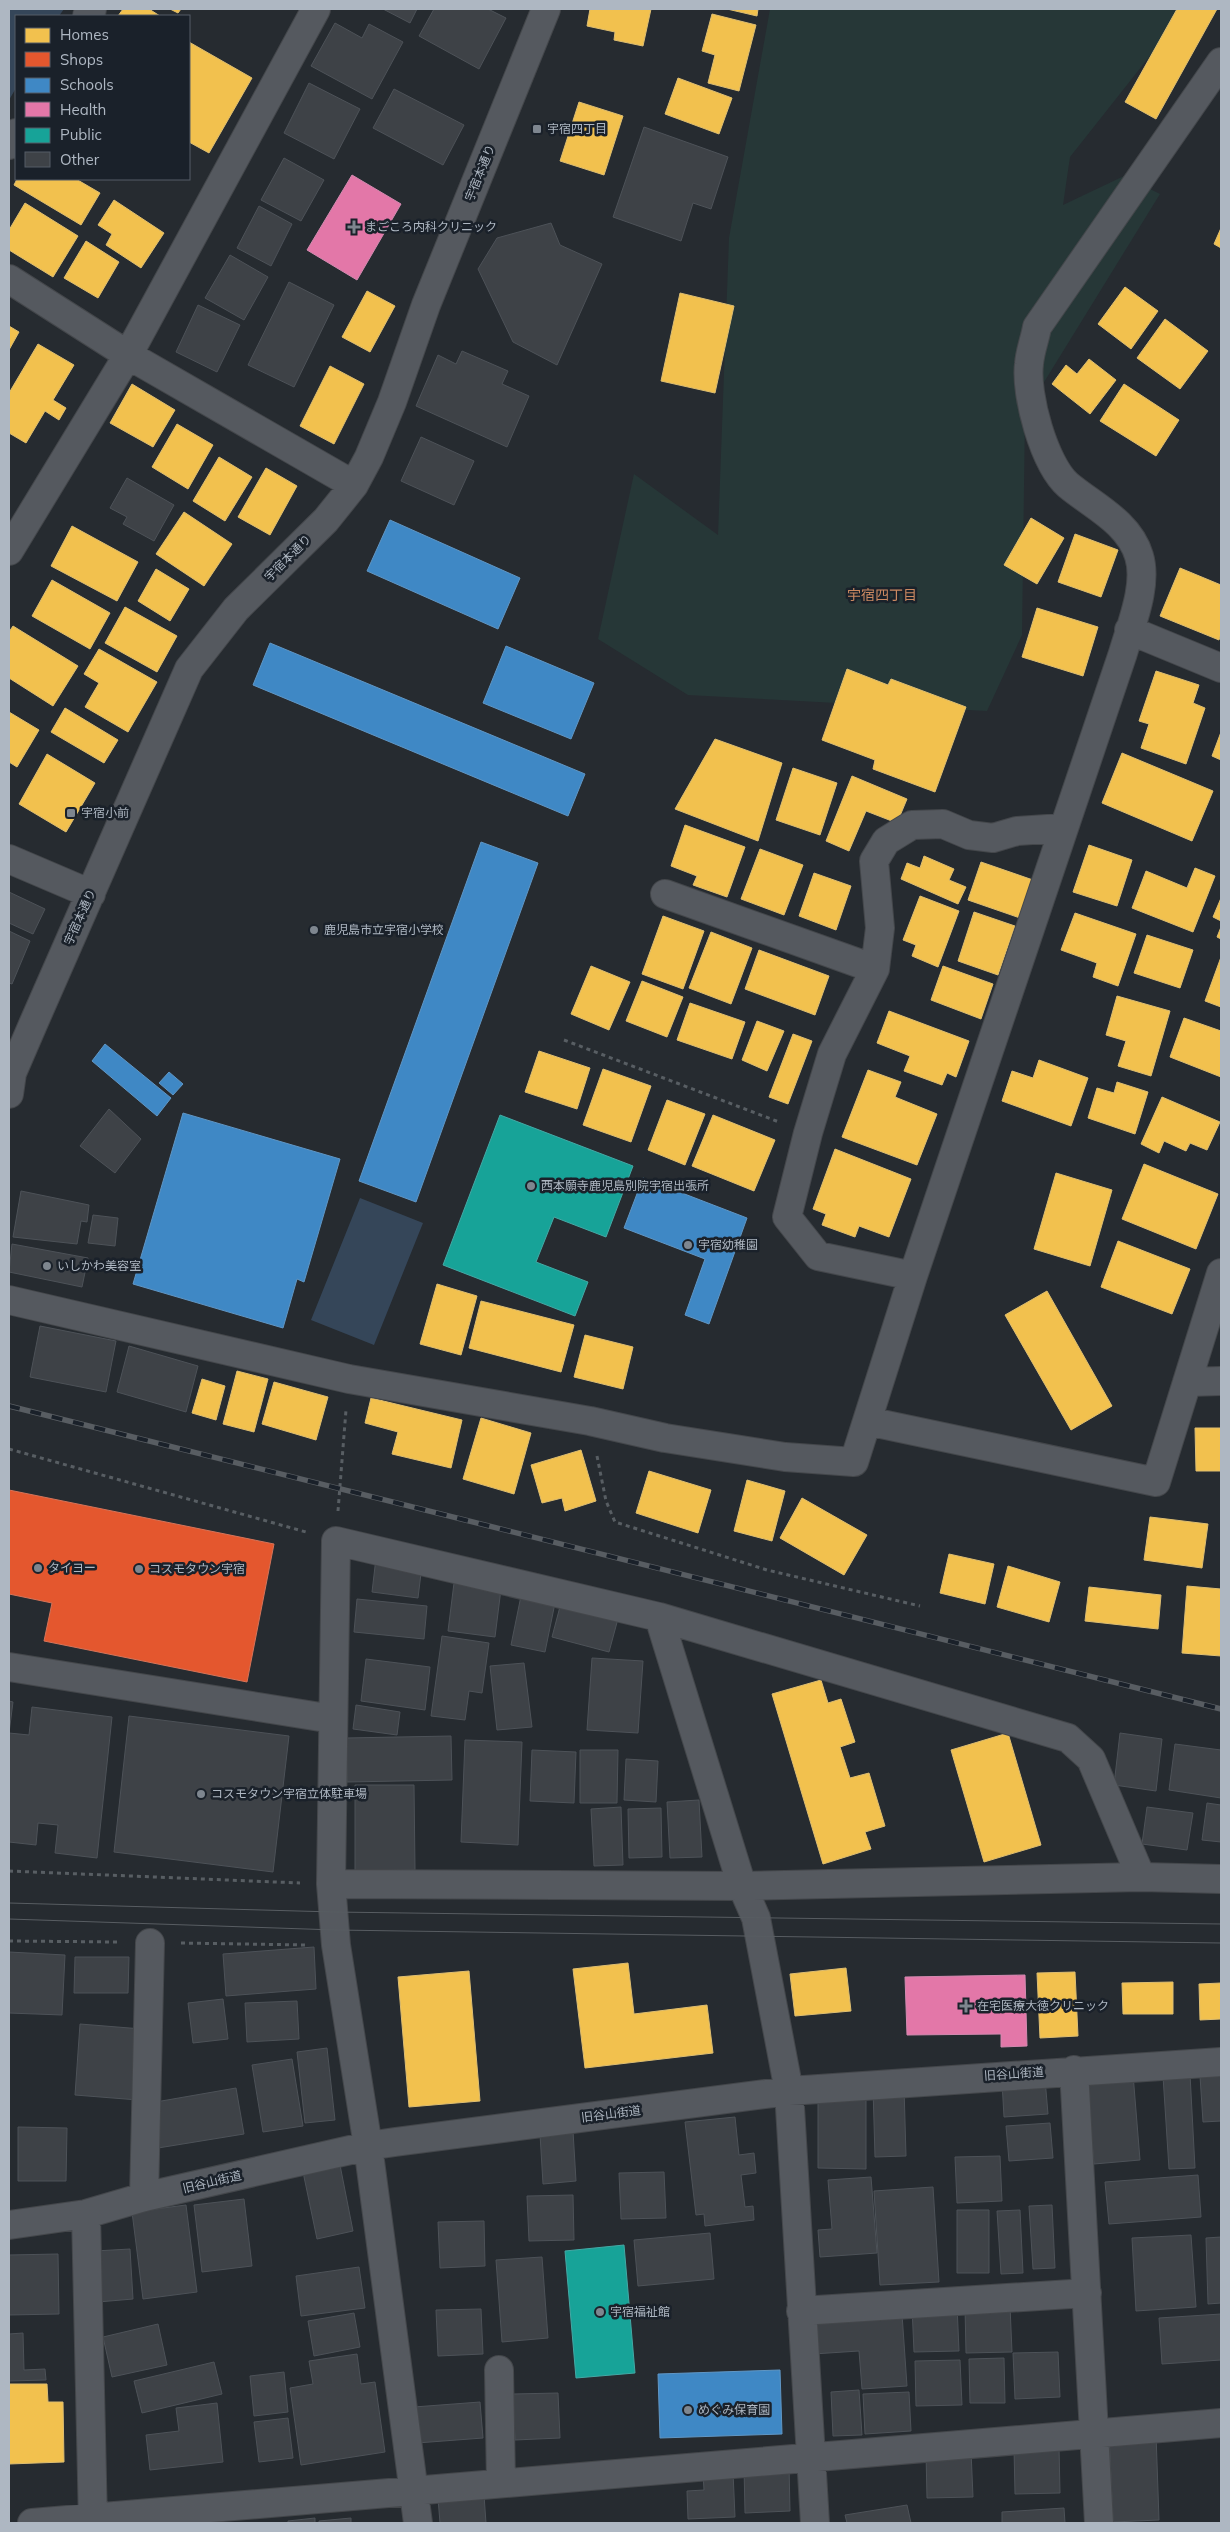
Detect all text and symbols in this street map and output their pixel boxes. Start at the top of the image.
legend [15,15,190,180]
text: Homes [60,25,109,44]
text: Shops [60,50,103,69]
text: Schools [60,75,114,94]
text: Health [60,100,106,119]
place label: 宇宿四丁目 [547,121,607,136]
marker: 宇宿四丁目 [531,123,543,135]
text: Public [60,125,102,144]
street label: 宇宿本通り [461,142,498,203]
text: Other [60,150,100,169]
place label: まごころ内科クリニック [365,219,497,234]
marker: まごころ内科クリニック [347,220,361,234]
street label: 宇宿本通り [261,531,314,584]
district label: 宇宿四丁目 [847,586,917,604]
place label: 宇宿小前 [81,805,129,820]
marker: 宇宿小前 [65,807,77,819]
street label: 宇宿本通り [60,886,99,947]
place label: 鹿児島市立宇宿小学校 [324,922,444,937]
marker: 鹿児島市立宇宿小学校 [308,924,320,936]
place label: 西本願寺鹿児島別院宇宿出張所 [541,1178,709,1193]
marker: 西本願寺鹿児島別院宇宿出張所 [525,1180,537,1192]
place label: 宇宿幼稚園 [698,1237,758,1252]
marker: 宇宿幼稚園 [682,1239,694,1251]
place label: いしかわ美容室 [57,1258,141,1273]
marker: いしかわ美容室 [41,1260,53,1272]
place label: タイヨー [48,1560,96,1575]
place label: コスモタウン宇宿 [149,1561,245,1576]
marker: タイヨー [32,1562,44,1574]
marker: コスモタウン宇宿 [133,1563,145,1575]
place label: コスモタウン宇宿立体駐車場 [211,1786,367,1801]
marker: コスモタウン宇宿立体駐車場 [195,1788,207,1800]
place label: 在宅医療大徳クリニック [977,1998,1109,2013]
marker: 在宅医療大徳クリニック [959,1999,973,2013]
street label: 旧谷山街道 [984,2064,1044,2083]
street label: 旧谷山街道 [580,2102,642,2125]
street label: 旧谷山街道 [181,2167,243,2196]
place label: 宇宿福祉館 [610,2304,670,2319]
marker: 宇宿福祉館 [594,2306,606,2318]
place label: めぐみ保育園 [698,2402,770,2417]
marker: めぐみ保育園 [682,2404,694,2416]

